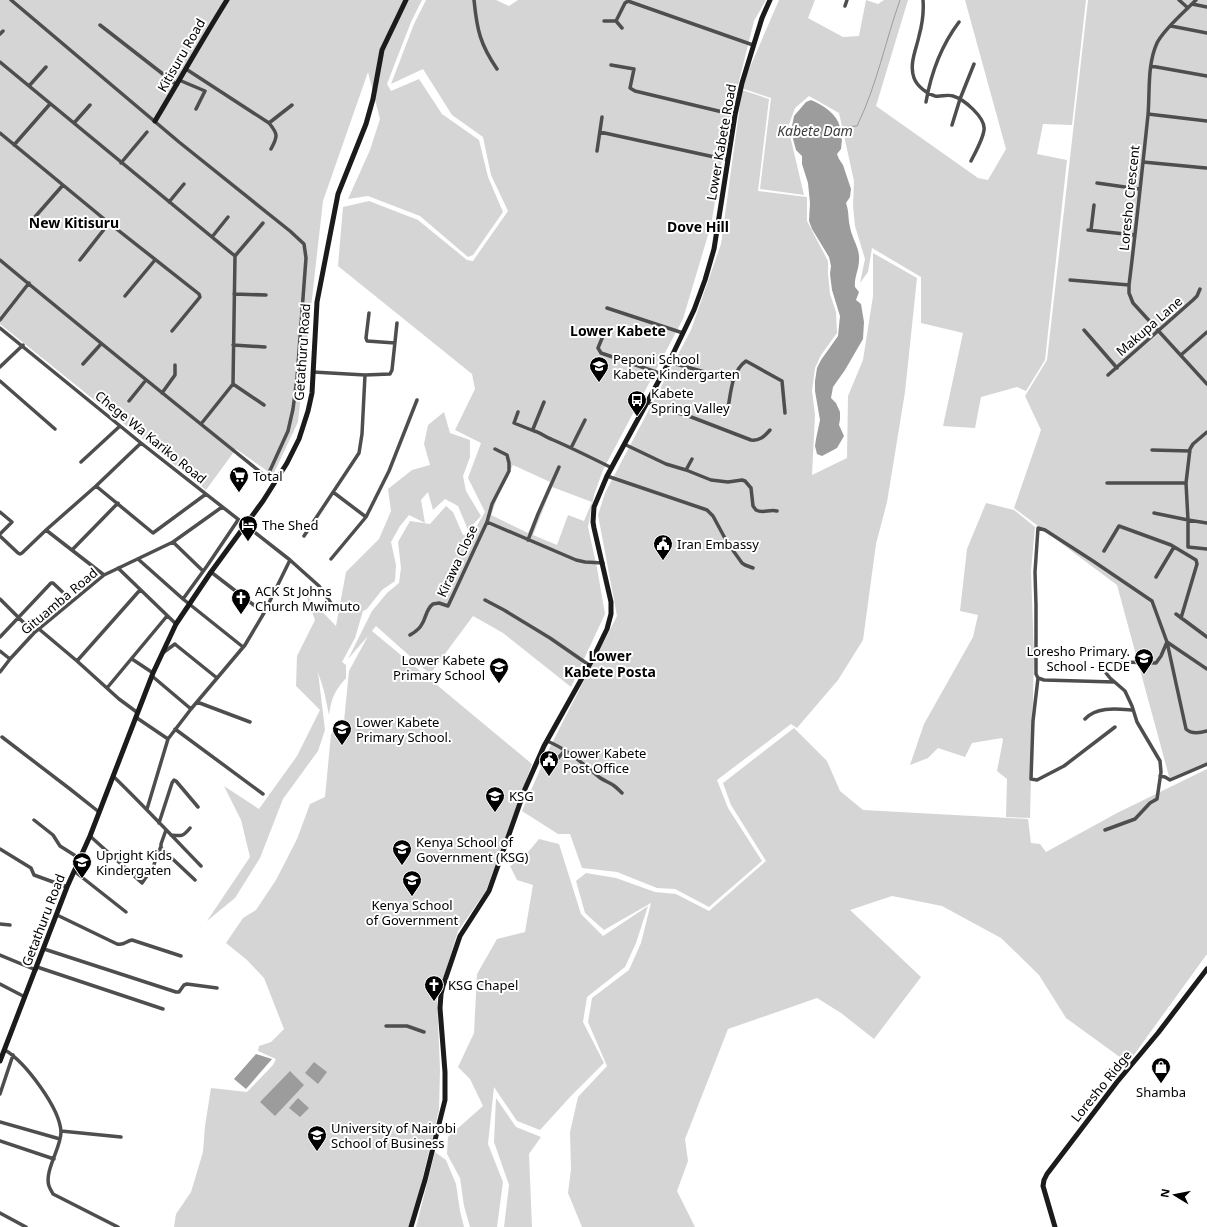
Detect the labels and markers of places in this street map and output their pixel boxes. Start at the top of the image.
place label: Peponi School Kabete Kindergarten [613,350,740,383]
school or university icon: Peponi School Kabete Kindergarten [588,355,610,383]
place label: Kabete Spring Valley [651,384,730,417]
bus stop icon: Kabete Spring Valley [626,389,648,417]
supermarket icon: Total [228,465,250,493]
place label: Total [253,467,283,485]
hotel icon: The Shed [237,514,259,542]
place label: The Shed [262,516,318,534]
public building icon: Iran Embassy [652,533,674,561]
place label: Iran Embassy [677,535,759,553]
place label: ACK St Johns Church Mwimuto [255,582,360,615]
church icon: ACK St Johns Church Mwimuto [230,587,252,615]
place label: Loresho Primary. School - ECDE [1026,642,1130,675]
school or university icon: Loresho Primary. School - ECDE [1133,647,1155,675]
place label: Lower Kabete Primary School [393,651,485,684]
school or university icon: Lower Kabete Primary School [488,656,510,684]
place label: Lower Kabete Primary School. [356,713,451,746]
school or university icon: Lower Kabete Primary School. [331,718,353,746]
place label: Lower Kabete Post Office [563,744,646,777]
public building icon: Lower Kabete Post Office [538,749,560,777]
school or university icon: KSG [484,785,506,813]
place label: KSG [509,787,534,805]
place label: Kenya School of Government (KSG) [416,833,529,866]
school or university icon: Kenya School of Government (KSG) [391,838,413,866]
place label: Upright Kids Kindergaten [96,846,172,879]
school or university icon: Upright Kids Kindergaten [71,851,93,879]
school or university icon: Kenya School of Government [401,869,423,897]
place label: Kenya School of Government [366,896,458,929]
church icon: KSG Chapel [423,974,445,1002]
place label: KSG Chapel [448,976,518,994]
shop icon: Shamba [1150,1056,1172,1084]
place label: Shamba [1136,1083,1186,1101]
place label: University of Nairobi School of Business [331,1119,456,1152]
school or university icon: University of Nairobi School of Business [306,1124,328,1152]

